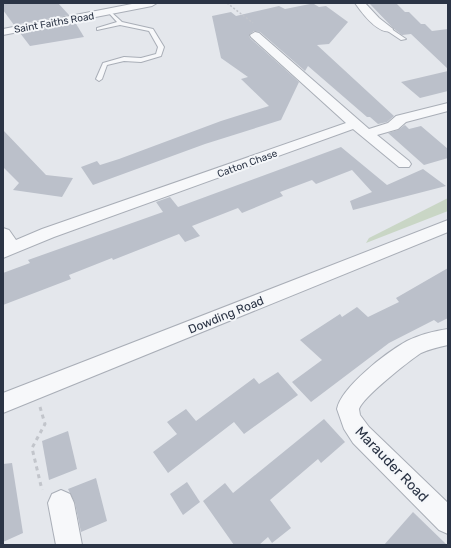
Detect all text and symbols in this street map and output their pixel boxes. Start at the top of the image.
street label: Saint Faiths Road [13,10,95,36]
street label: Catton Chase [216,147,279,180]
street label: Dowding Road [186,293,266,337]
street label: Marauder Road [351,423,432,505]

